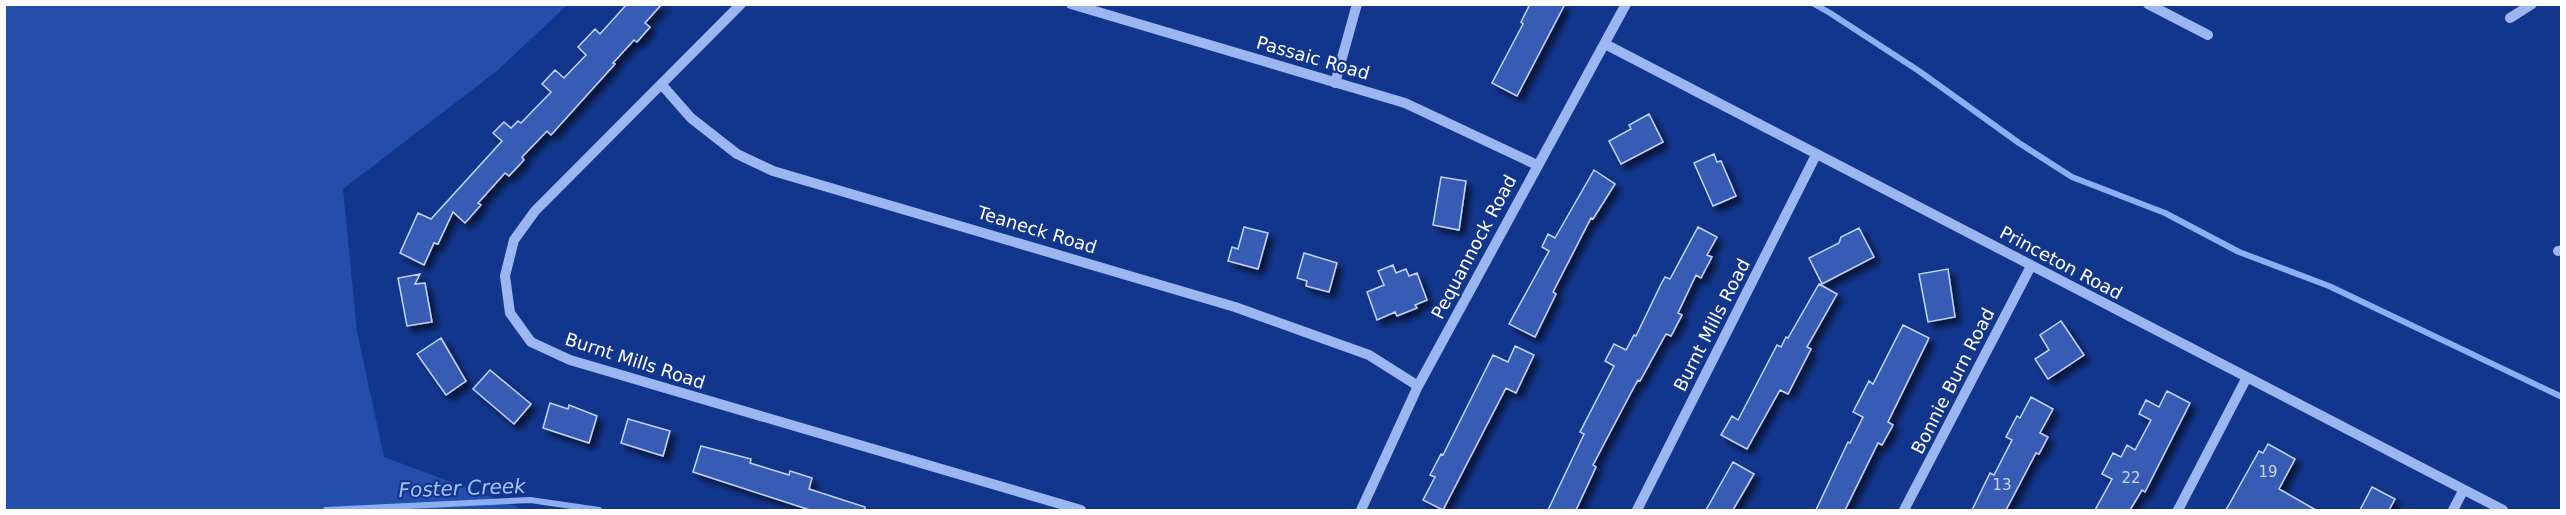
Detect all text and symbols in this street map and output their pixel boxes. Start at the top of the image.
street label: Passaic Road [1254,31,1372,84]
street label: Pequannock Road [1427,171,1520,322]
street label: Teaneck Road [974,201,1099,258]
street label: Princeton Road [1996,221,2126,304]
street label: Burnt Mills Road [1669,255,1754,395]
street label: Bonnie Burn Road [1907,304,1998,457]
street label: Burnt Mills Road [563,328,708,393]
house number: 19 [2258,463,2278,481]
house number: 22 [2121,469,2141,487]
water label: Foster Creek [398,474,527,502]
house number: 13 [1992,476,2012,494]

